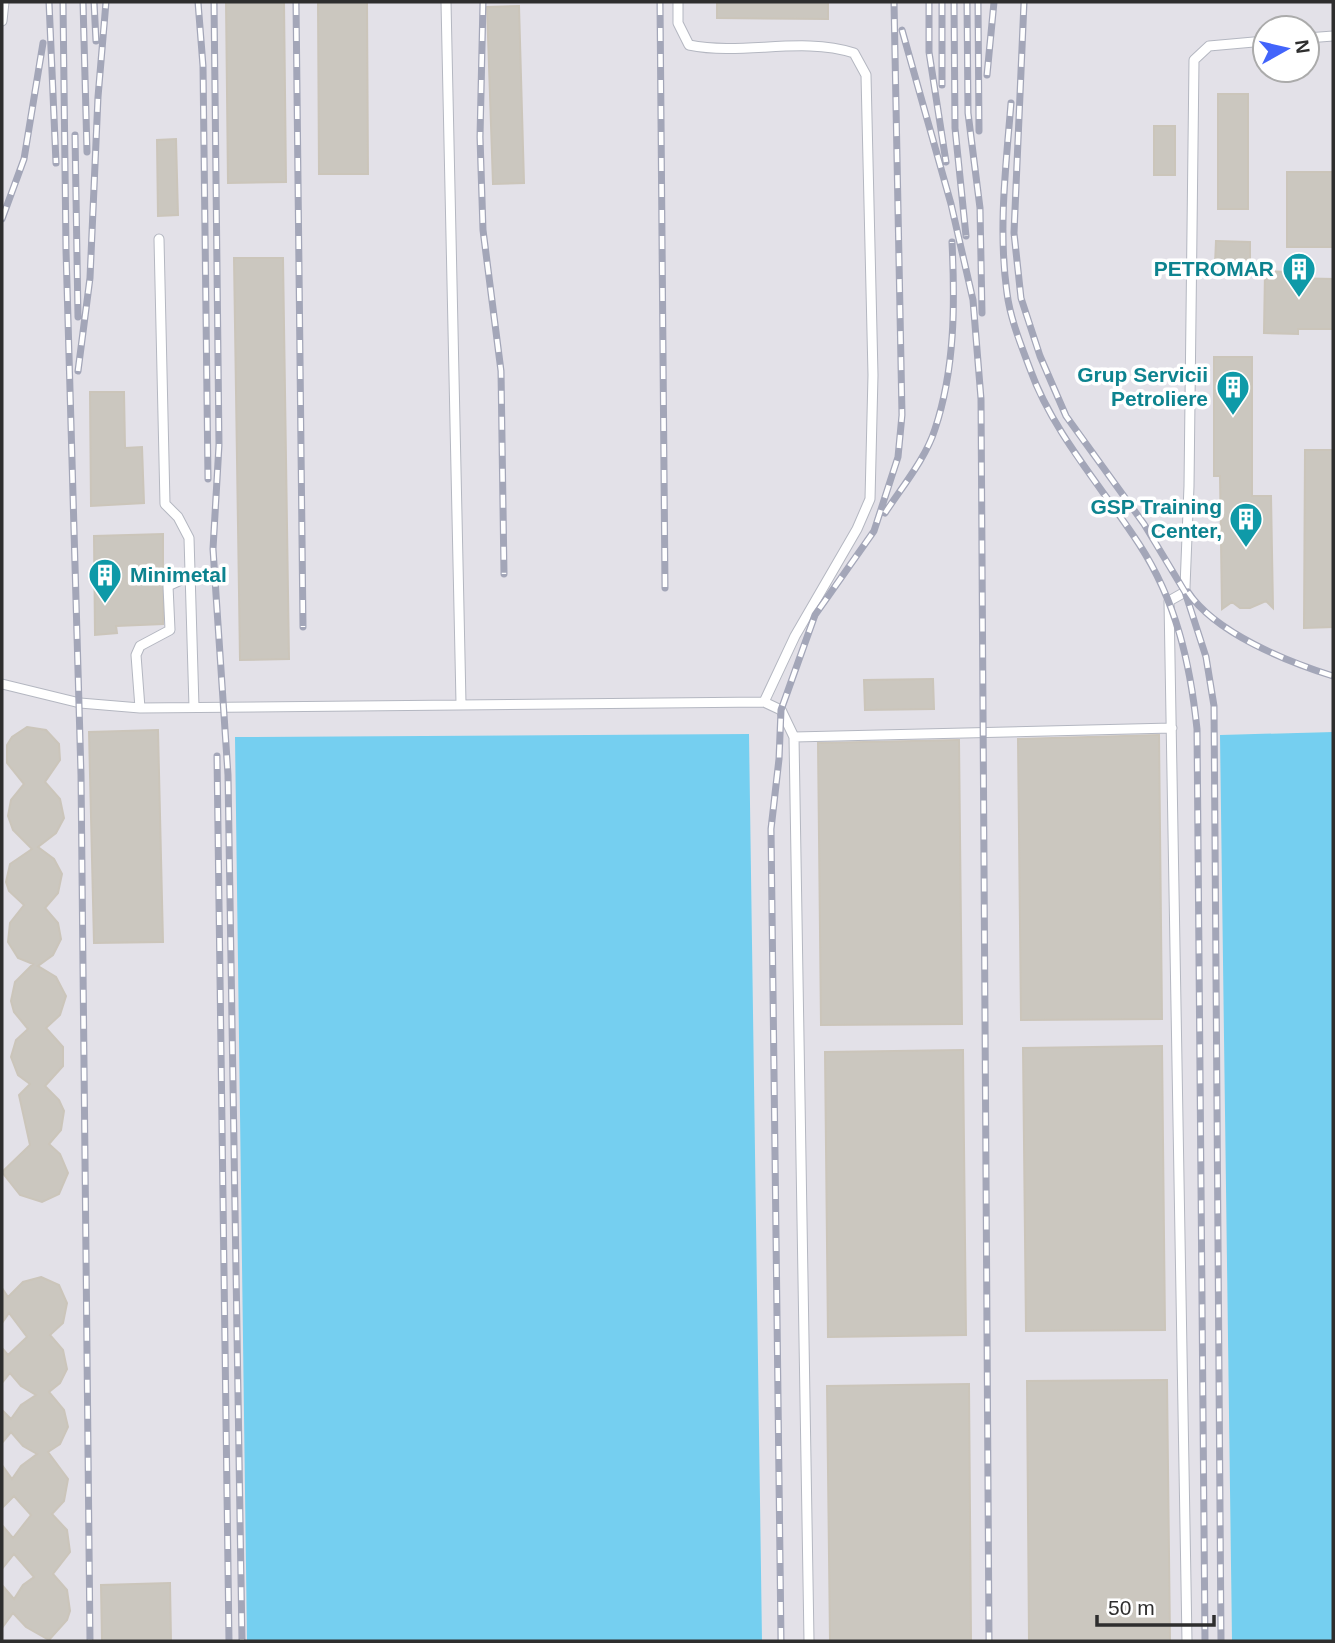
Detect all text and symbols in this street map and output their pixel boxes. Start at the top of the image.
north arrow [1251,14,1321,84]
text: N [1291,38,1314,55]
building icon: PETROMAR [1280,250,1318,299]
place label: PETROMAR [1154,257,1274,280]
place label: Grup Servicii Petroliere [1077,363,1208,410]
building icon: Grup Servicii Petroliere [1214,368,1252,417]
place label: GSP Training Center, [1091,495,1222,542]
building icon: GSP Training Center, [1227,500,1265,549]
building icon: Minimetal [86,556,124,605]
place label: Minimetal [130,563,227,586]
scale bar [1097,1584,1214,1628]
text: 50 m [1108,1596,1155,1619]

